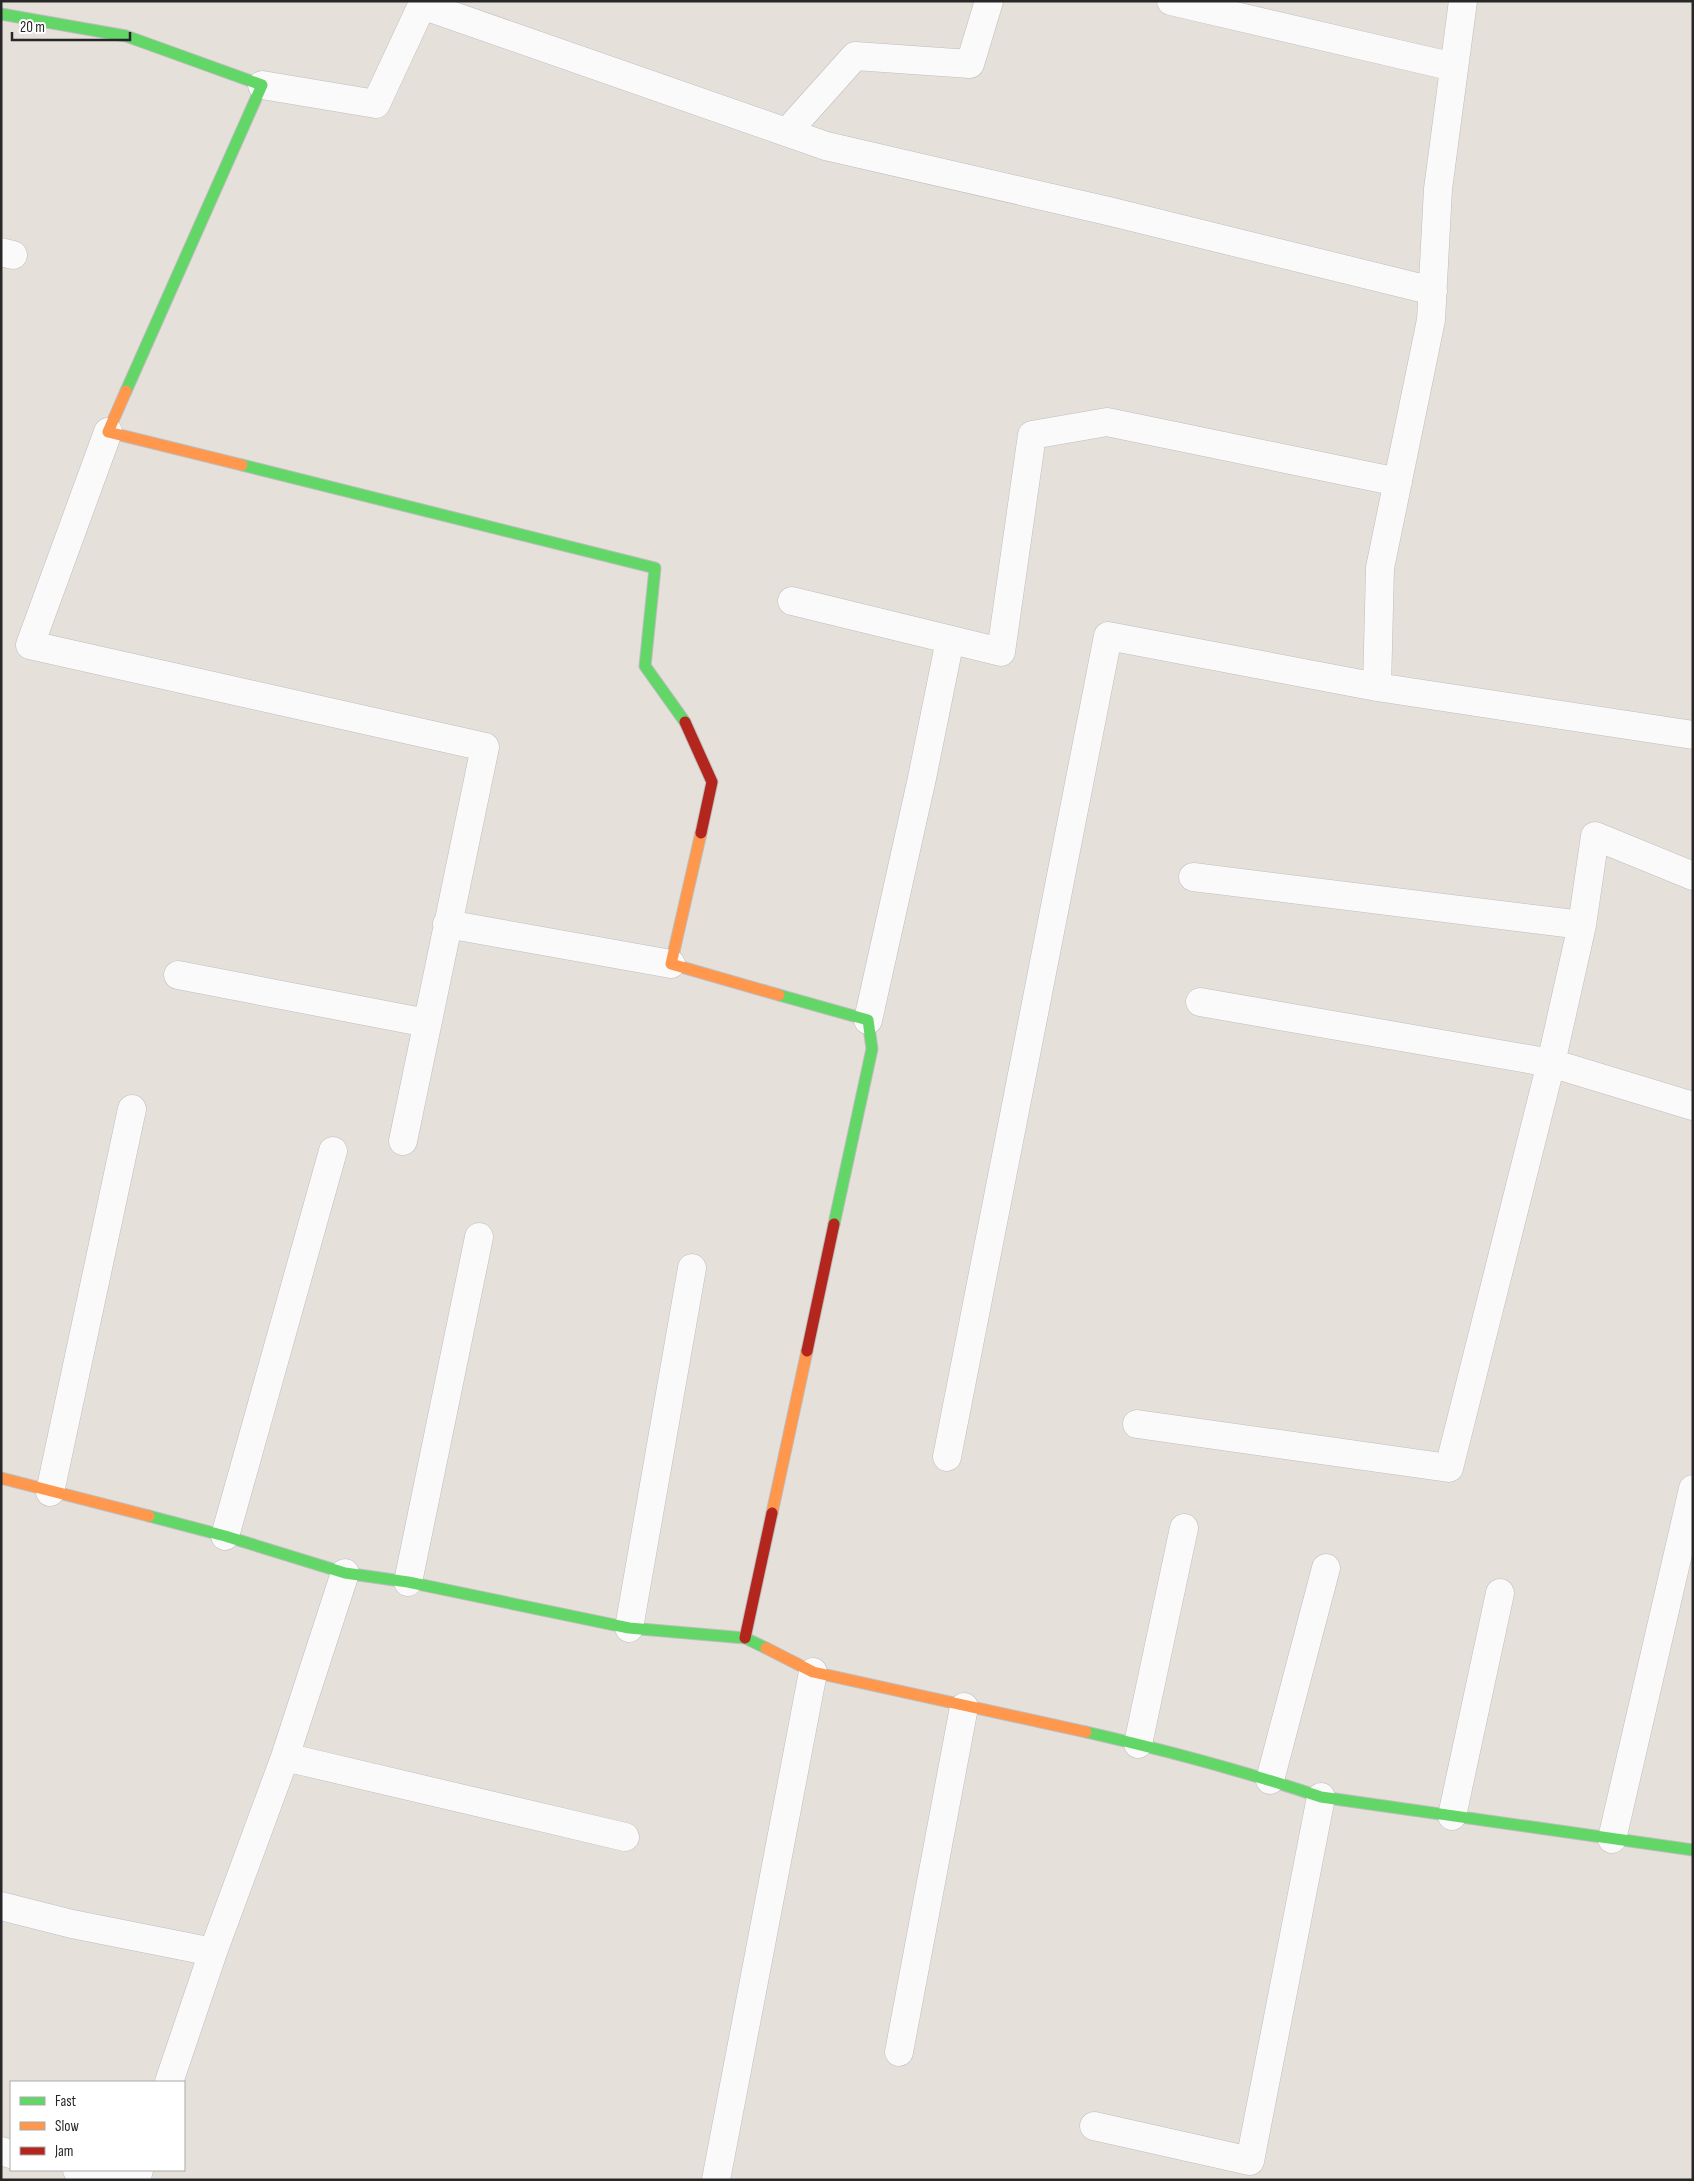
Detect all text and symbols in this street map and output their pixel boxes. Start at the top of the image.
scale bar [12,10,130,42]
text: 20 m [20,18,45,37]
legend [10,2081,185,2171]
text: Fast [55,2092,77,2111]
text: Slow [55,2117,79,2136]
text: Jam [54,2142,73,2161]

